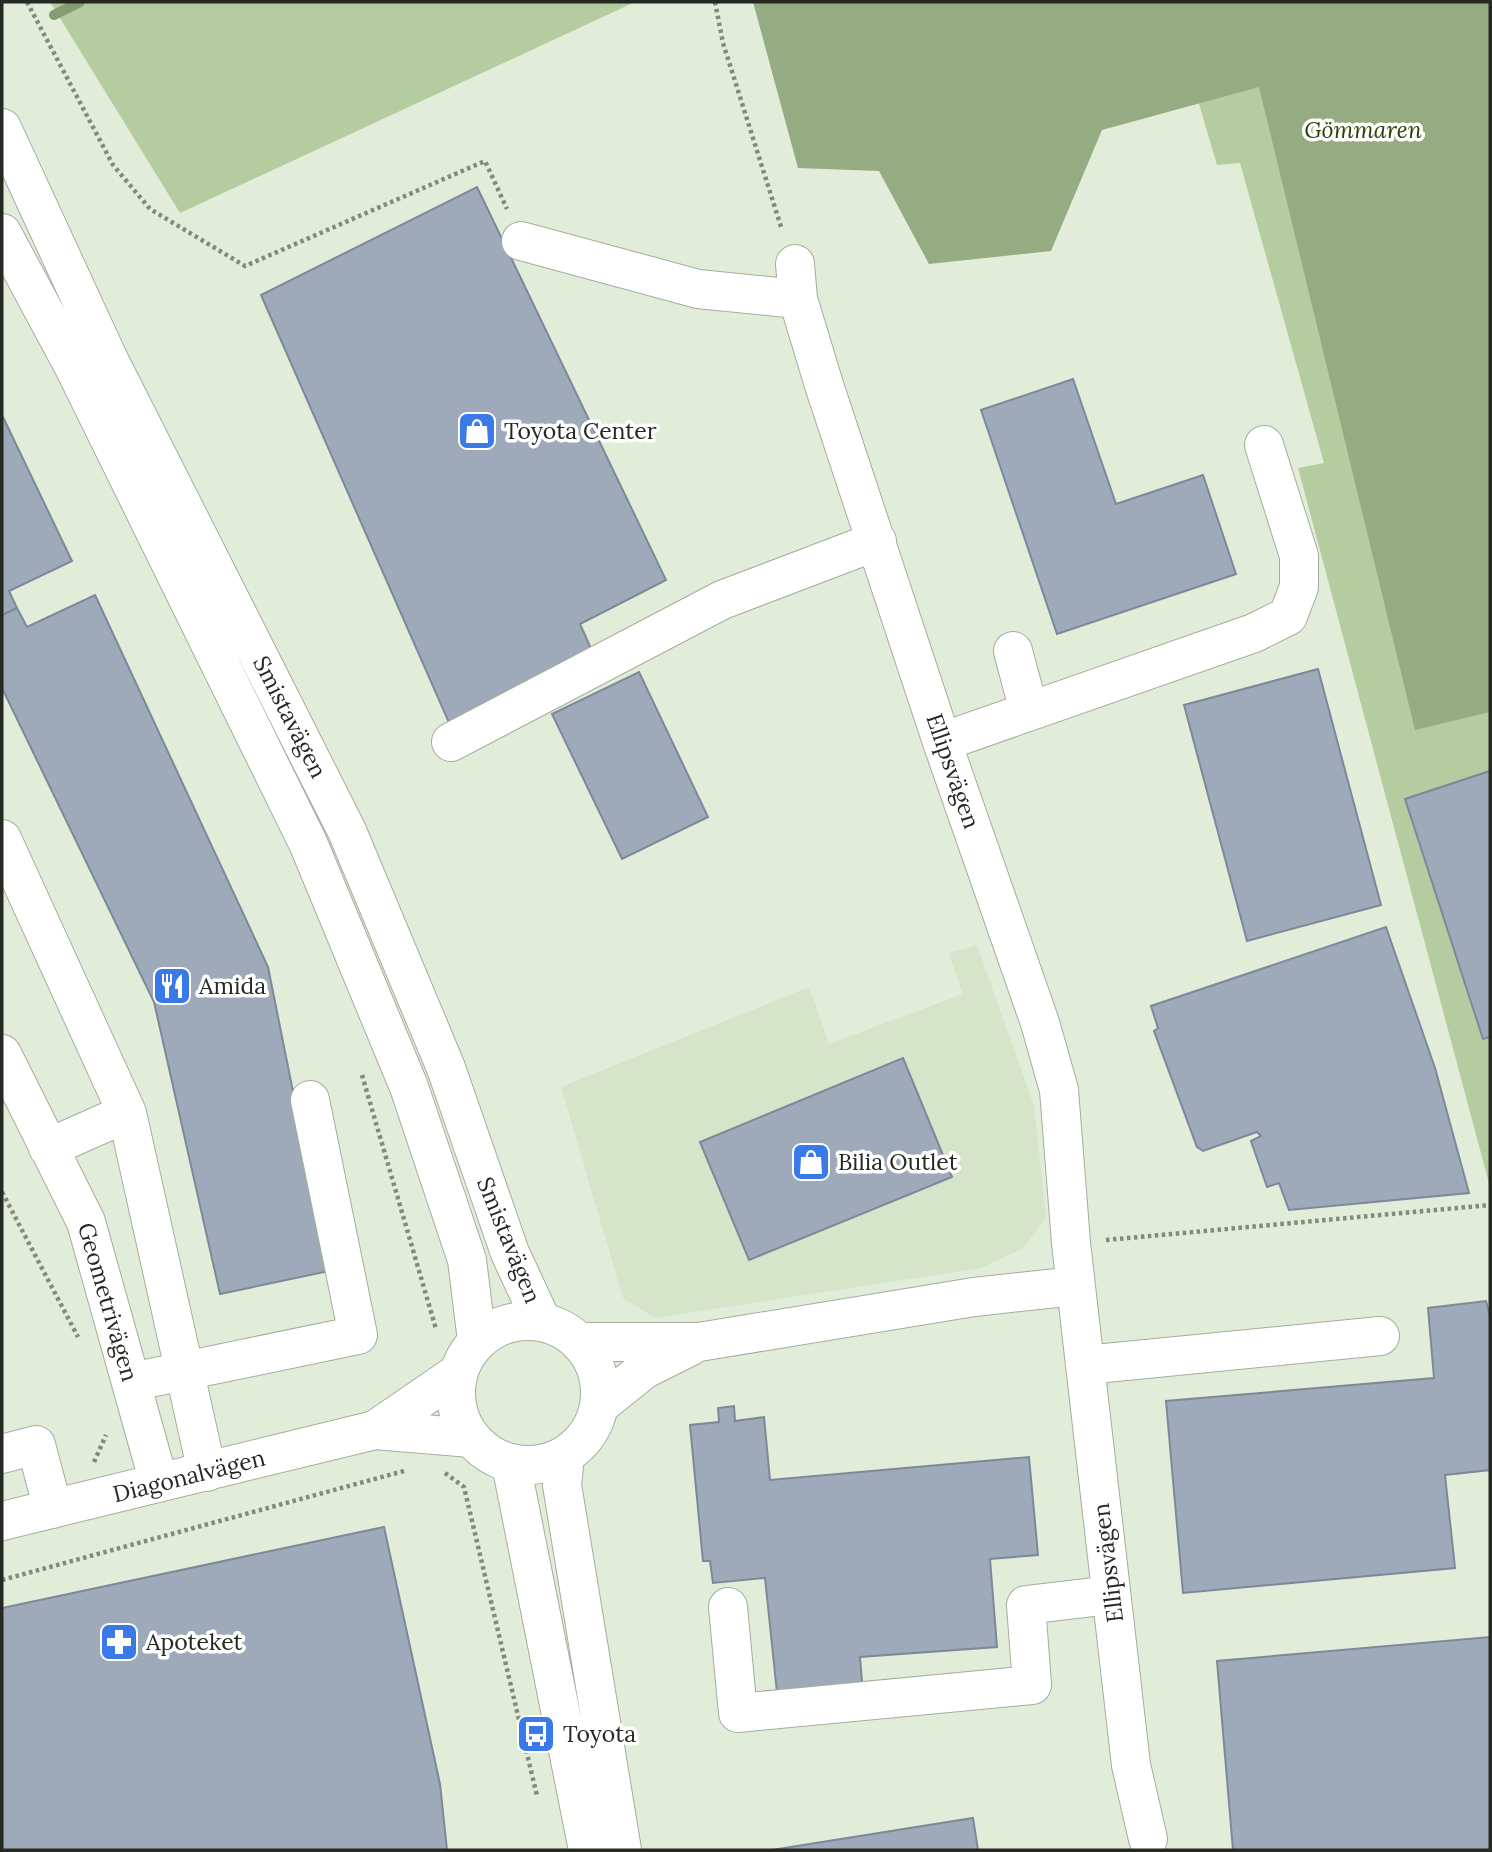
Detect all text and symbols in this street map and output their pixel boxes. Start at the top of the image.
park label: Gömmaren [1304,115,1422,144]
shop icon: Toyota Center [456,410,498,452]
place label: Toyota Center [504,416,657,445]
street label: Smistavägen [247,651,334,783]
street label: Ellipsvägen [920,709,987,832]
restaurant icon: Amida [151,965,193,1007]
place label: Amida [198,971,266,1000]
shop icon: Bilia Outlet [790,1141,832,1183]
place label: Bilia Outlet [838,1147,958,1176]
street label: Smistavägen [471,1173,548,1307]
street label: Geometrivägen [72,1219,145,1385]
street label: Diagonalvägen [110,1443,268,1508]
street label: Ellipsvägen [1086,1502,1129,1624]
pharmacy icon: Apoteket [98,1621,140,1663]
place label: Apoteket [145,1627,242,1656]
bus stop icon: Toyota [515,1713,557,1755]
place label: Toyota [563,1719,636,1748]

